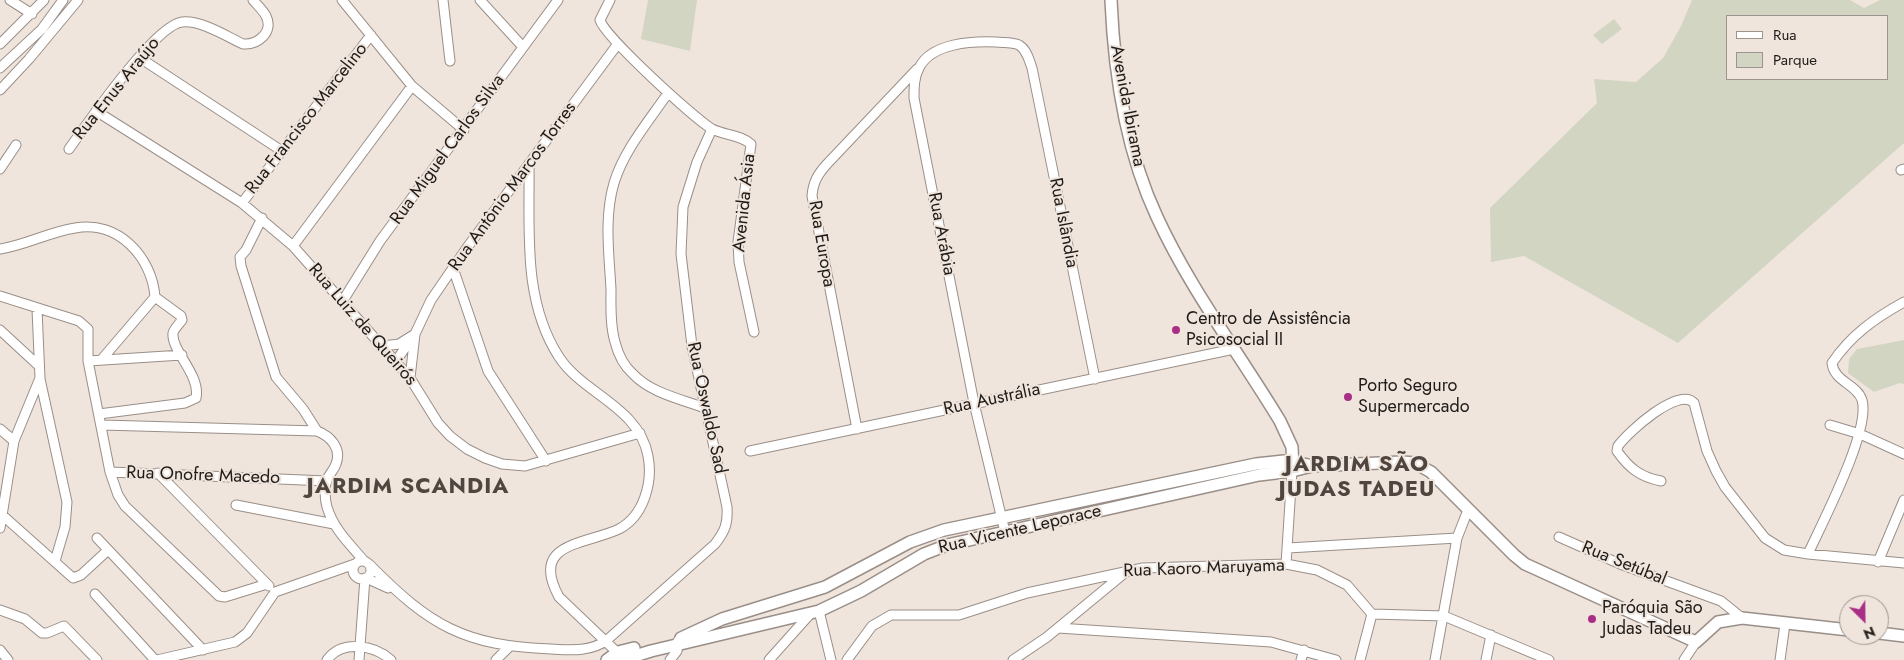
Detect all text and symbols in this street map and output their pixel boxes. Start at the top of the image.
legend [1726,15,1889,80]
text: Rua [1773,24,1797,46]
street label: Rua Enus Araújo [69,33,165,145]
street label: Rua Francisco Marcelino [241,39,373,199]
street label: Avenida Ibirama [1105,43,1149,169]
text: Parque [1773,49,1817,71]
street label: Rua Miguel Carlos Silva [386,71,510,229]
street label: Rua Antônio Marcos Torres [444,98,582,276]
street label: Avenida Ásia [729,153,761,253]
street label: Rua Islândia [1044,176,1082,270]
street label: Rua Arábia [922,191,960,277]
street label: Rua Europa [803,199,839,289]
street label: Rua Luiz de Queirós [303,260,421,390]
place label: Centro de Assistência Psicosocial II [1186,309,1351,352]
marker: Centro de Assistência Psicosocial II [1170,324,1182,336]
street label: Rua Oswaldo Sad [681,340,731,476]
place label: Porto Seguro Supermercado [1358,376,1470,418]
street label: Rua Austrália [942,379,1042,421]
marker: Porto Seguro Supermercado [1342,391,1354,403]
district label: JARDIM SÃO JUDAS TADEU [1277,453,1437,504]
street label: Rua Onofre Macedo [126,463,280,489]
district label: JARDIM SCANDIA [305,475,511,501]
street label: Rua Vicente Leporace [936,501,1104,559]
street label: Rua Setúbal [1578,537,1670,591]
street label: Rua Kaoro Maruyama [1123,555,1285,583]
north arrow [1839,595,1889,645]
place label: Paróquia São Judas Tadeu [1602,598,1703,640]
marker: Paróquia São Judas Tadeu [1586,613,1598,625]
text: N [1860,622,1878,644]

